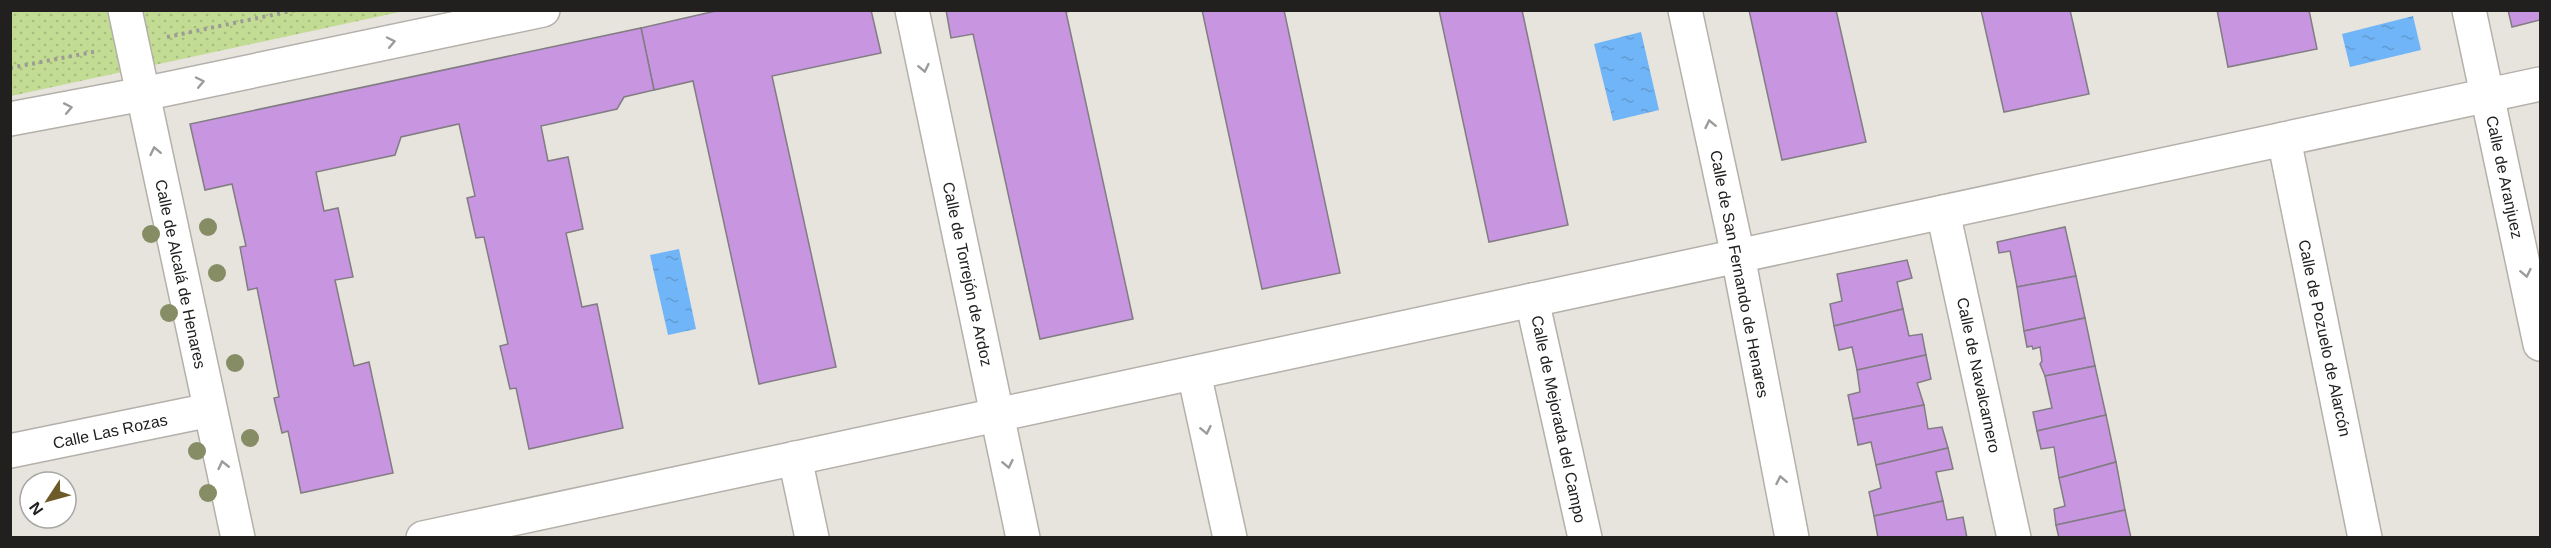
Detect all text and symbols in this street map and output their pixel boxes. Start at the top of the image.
one-way arrow [385,37,395,50]
one-way arrow [917,62,930,72]
one-way arrow [195,76,205,89]
one-way arrow [63,102,73,115]
street label: Calle de Aranjuez [2483,114,2526,240]
one-way arrow [1704,119,1717,129]
one-way arrow [149,146,162,156]
street label: Calle de San Fernando de Henares [1707,149,1772,399]
street label: Calle de Alcalá de Henares [152,178,209,370]
street label: Calle de Torrejón de Ardoz [940,180,995,368]
street label: Calle de Pozuelo de Alarcón [2295,238,2354,438]
one-way arrow [2518,268,2531,278]
street label: Calle de Navalcarnero [1954,296,2003,454]
street label: Calle de Mejorada del Campo [1528,314,1589,524]
street label: Calle Las Rozas [51,411,169,452]
one-way arrow [1199,424,1212,434]
one-way arrow [1001,459,1014,469]
one-way arrow [217,460,230,470]
north arrow [18,470,78,530]
one-way arrow [1775,475,1788,485]
text: N [26,499,47,518]

